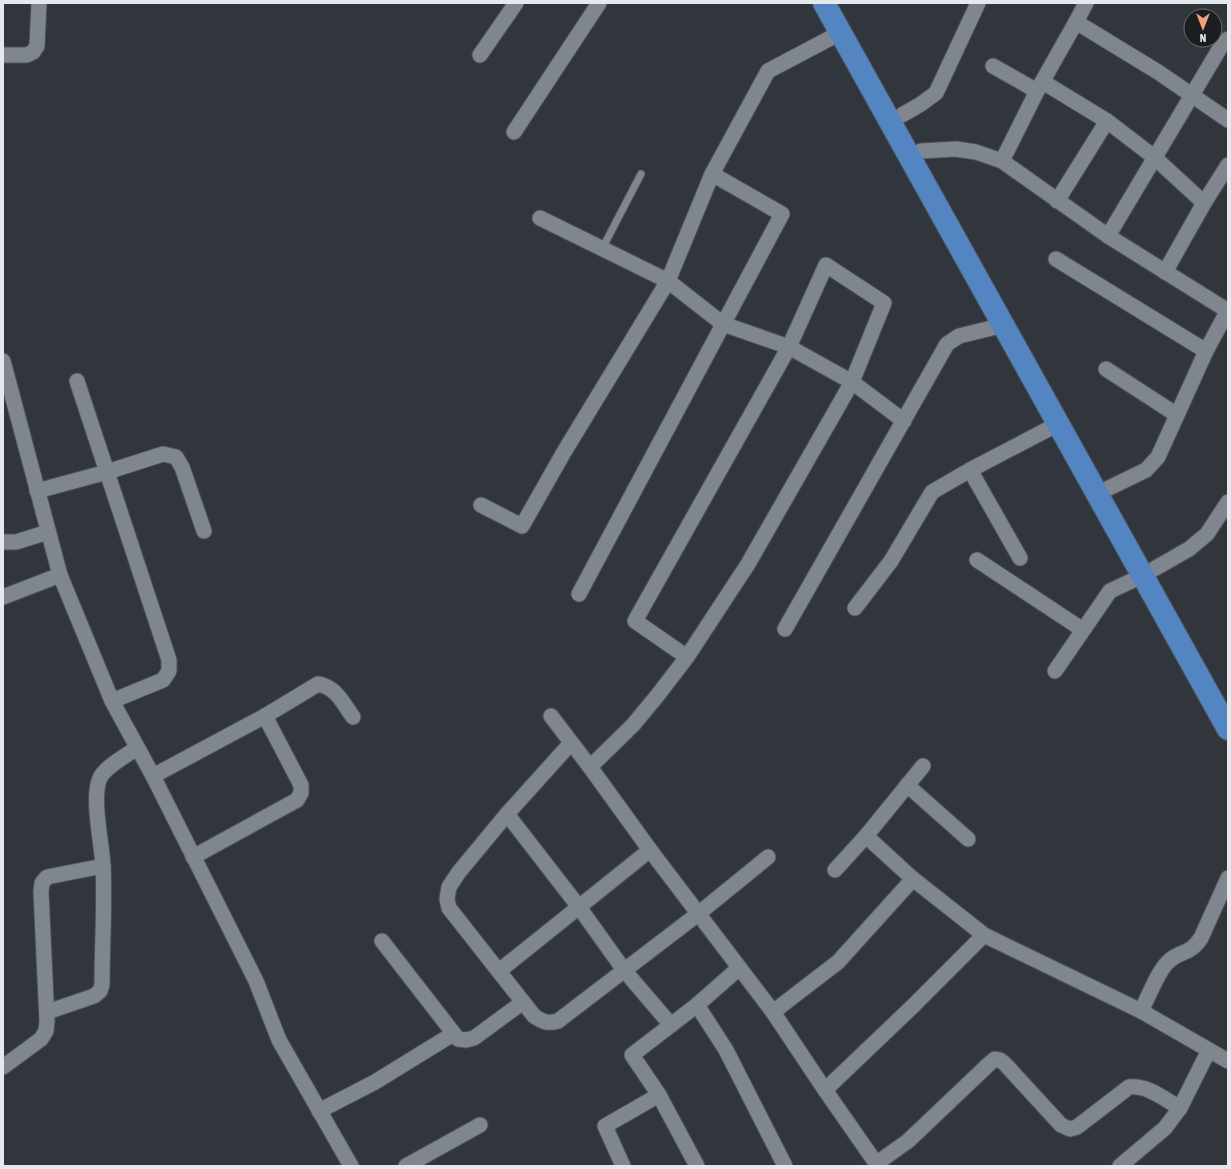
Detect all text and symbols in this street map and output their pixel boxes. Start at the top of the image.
north arrow [1183,8,1223,48]
text: N [1200,32,1206,44]

